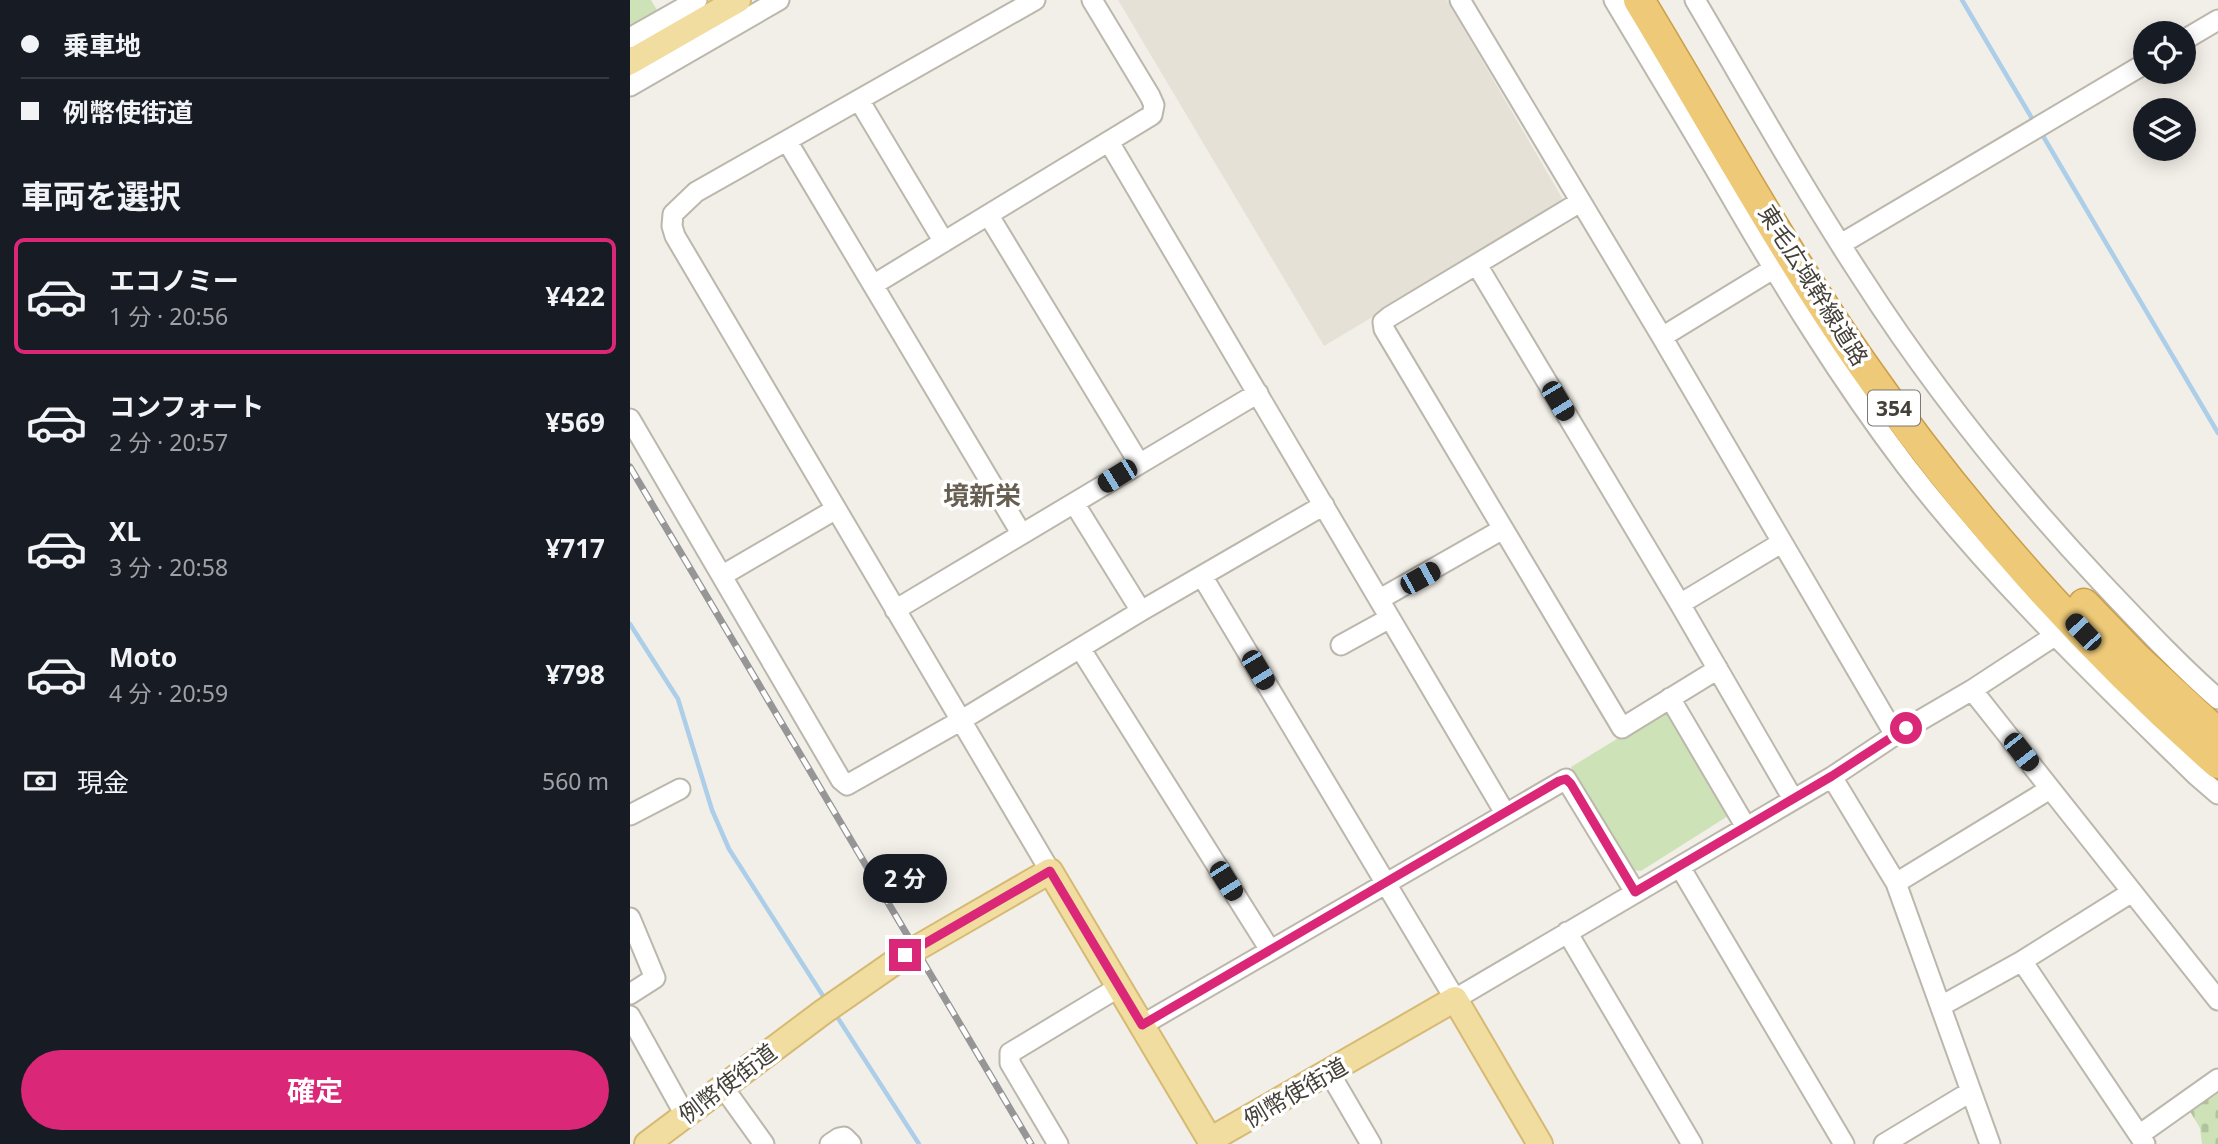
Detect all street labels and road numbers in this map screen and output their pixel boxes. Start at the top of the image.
street label: 東毛広域幹線道路 [1752,199,1876,371]
road number: 354 [1868,390,1920,426]
street label: 例幣使街道 [671,1036,783,1130]
street label: 例幣使街道 [1237,1049,1353,1135]

